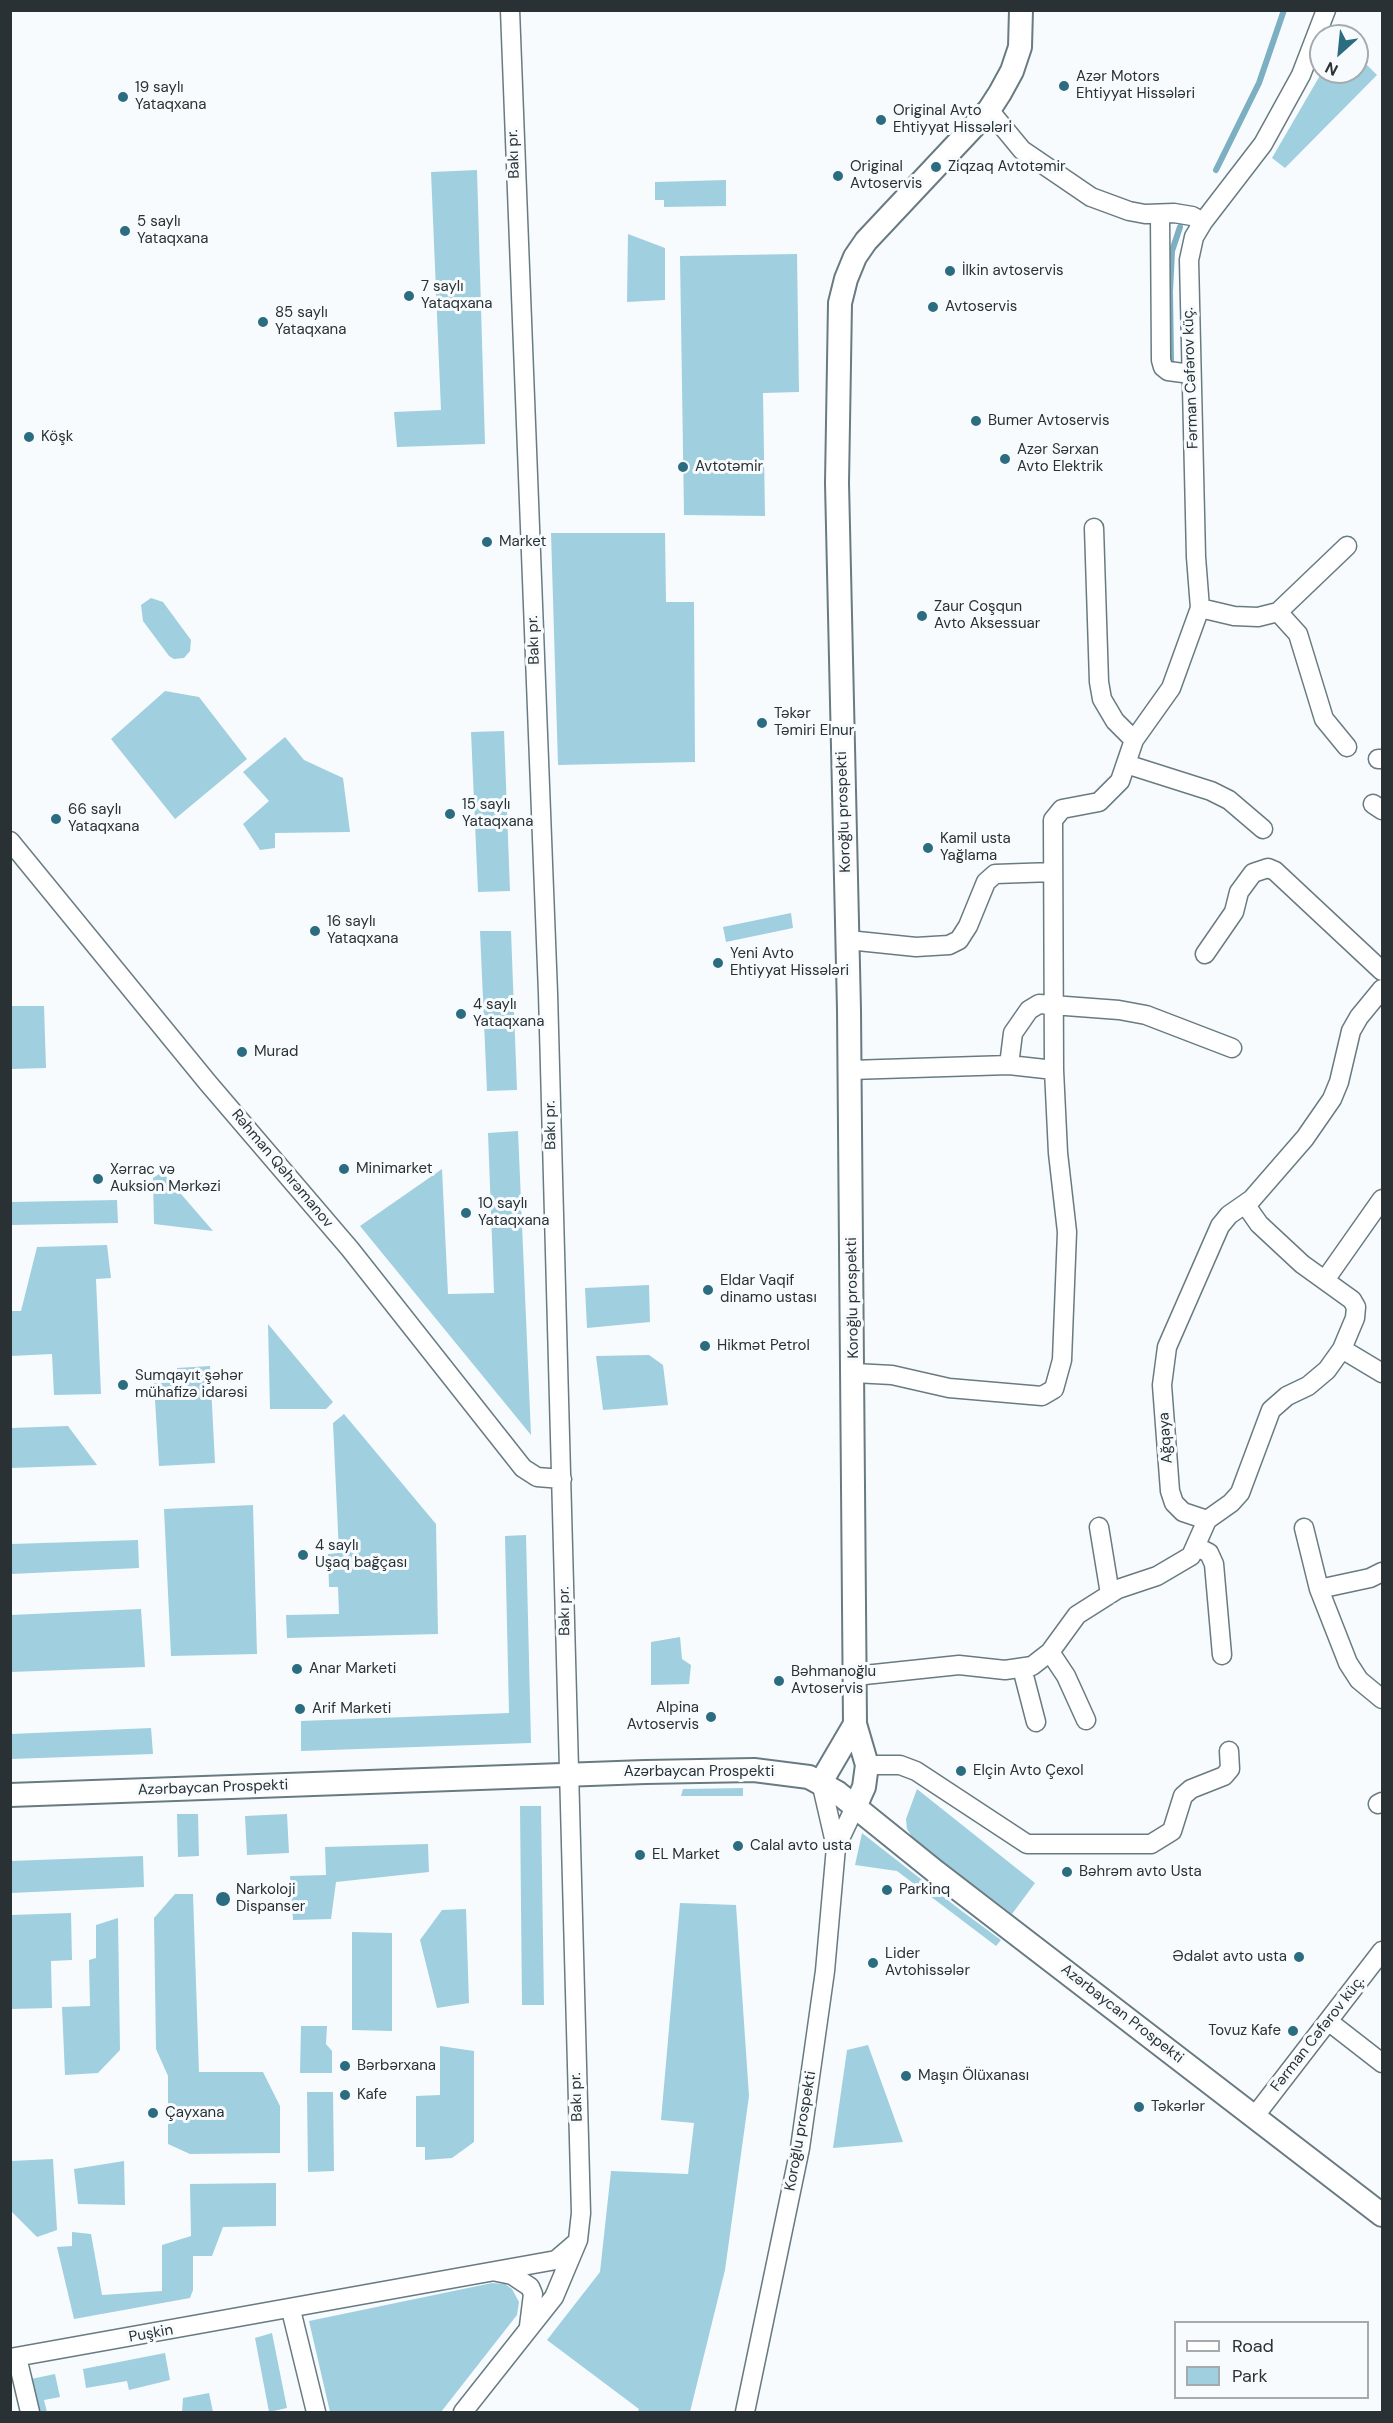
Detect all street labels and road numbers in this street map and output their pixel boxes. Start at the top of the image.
street label: Bakı pr. [504,129,524,179]
street label: Fərman Cəfərov küç. [1180,307,1202,449]
street label: Bakı pr. [524,615,544,665]
street label: Koroğlu prospekti [833,751,855,873]
street label: Bakı pr. [542,1100,560,1150]
street label: Rəhman Qəhrəmanov [227,1106,337,1232]
street label: Koroğlu prospekti [843,1237,863,1359]
street label: Ağqaya [1155,1412,1177,1464]
street label: Bakı pr. [556,1586,574,1636]
street label: Azərbaycan Prospekti [624,1763,774,1781]
street label: Azərbaycan Prospekti [137,1776,289,1800]
street label: Azərbaycan Prospekti [1057,1961,1187,2067]
street label: Fərman Cəfərov küç. [1267,1973,1369,2095]
street label: Koroğlu prospekti [782,2070,820,2192]
street label: Bakı pr. [567,2072,587,2122]
street label: Puşkin [127,2321,175,2347]

